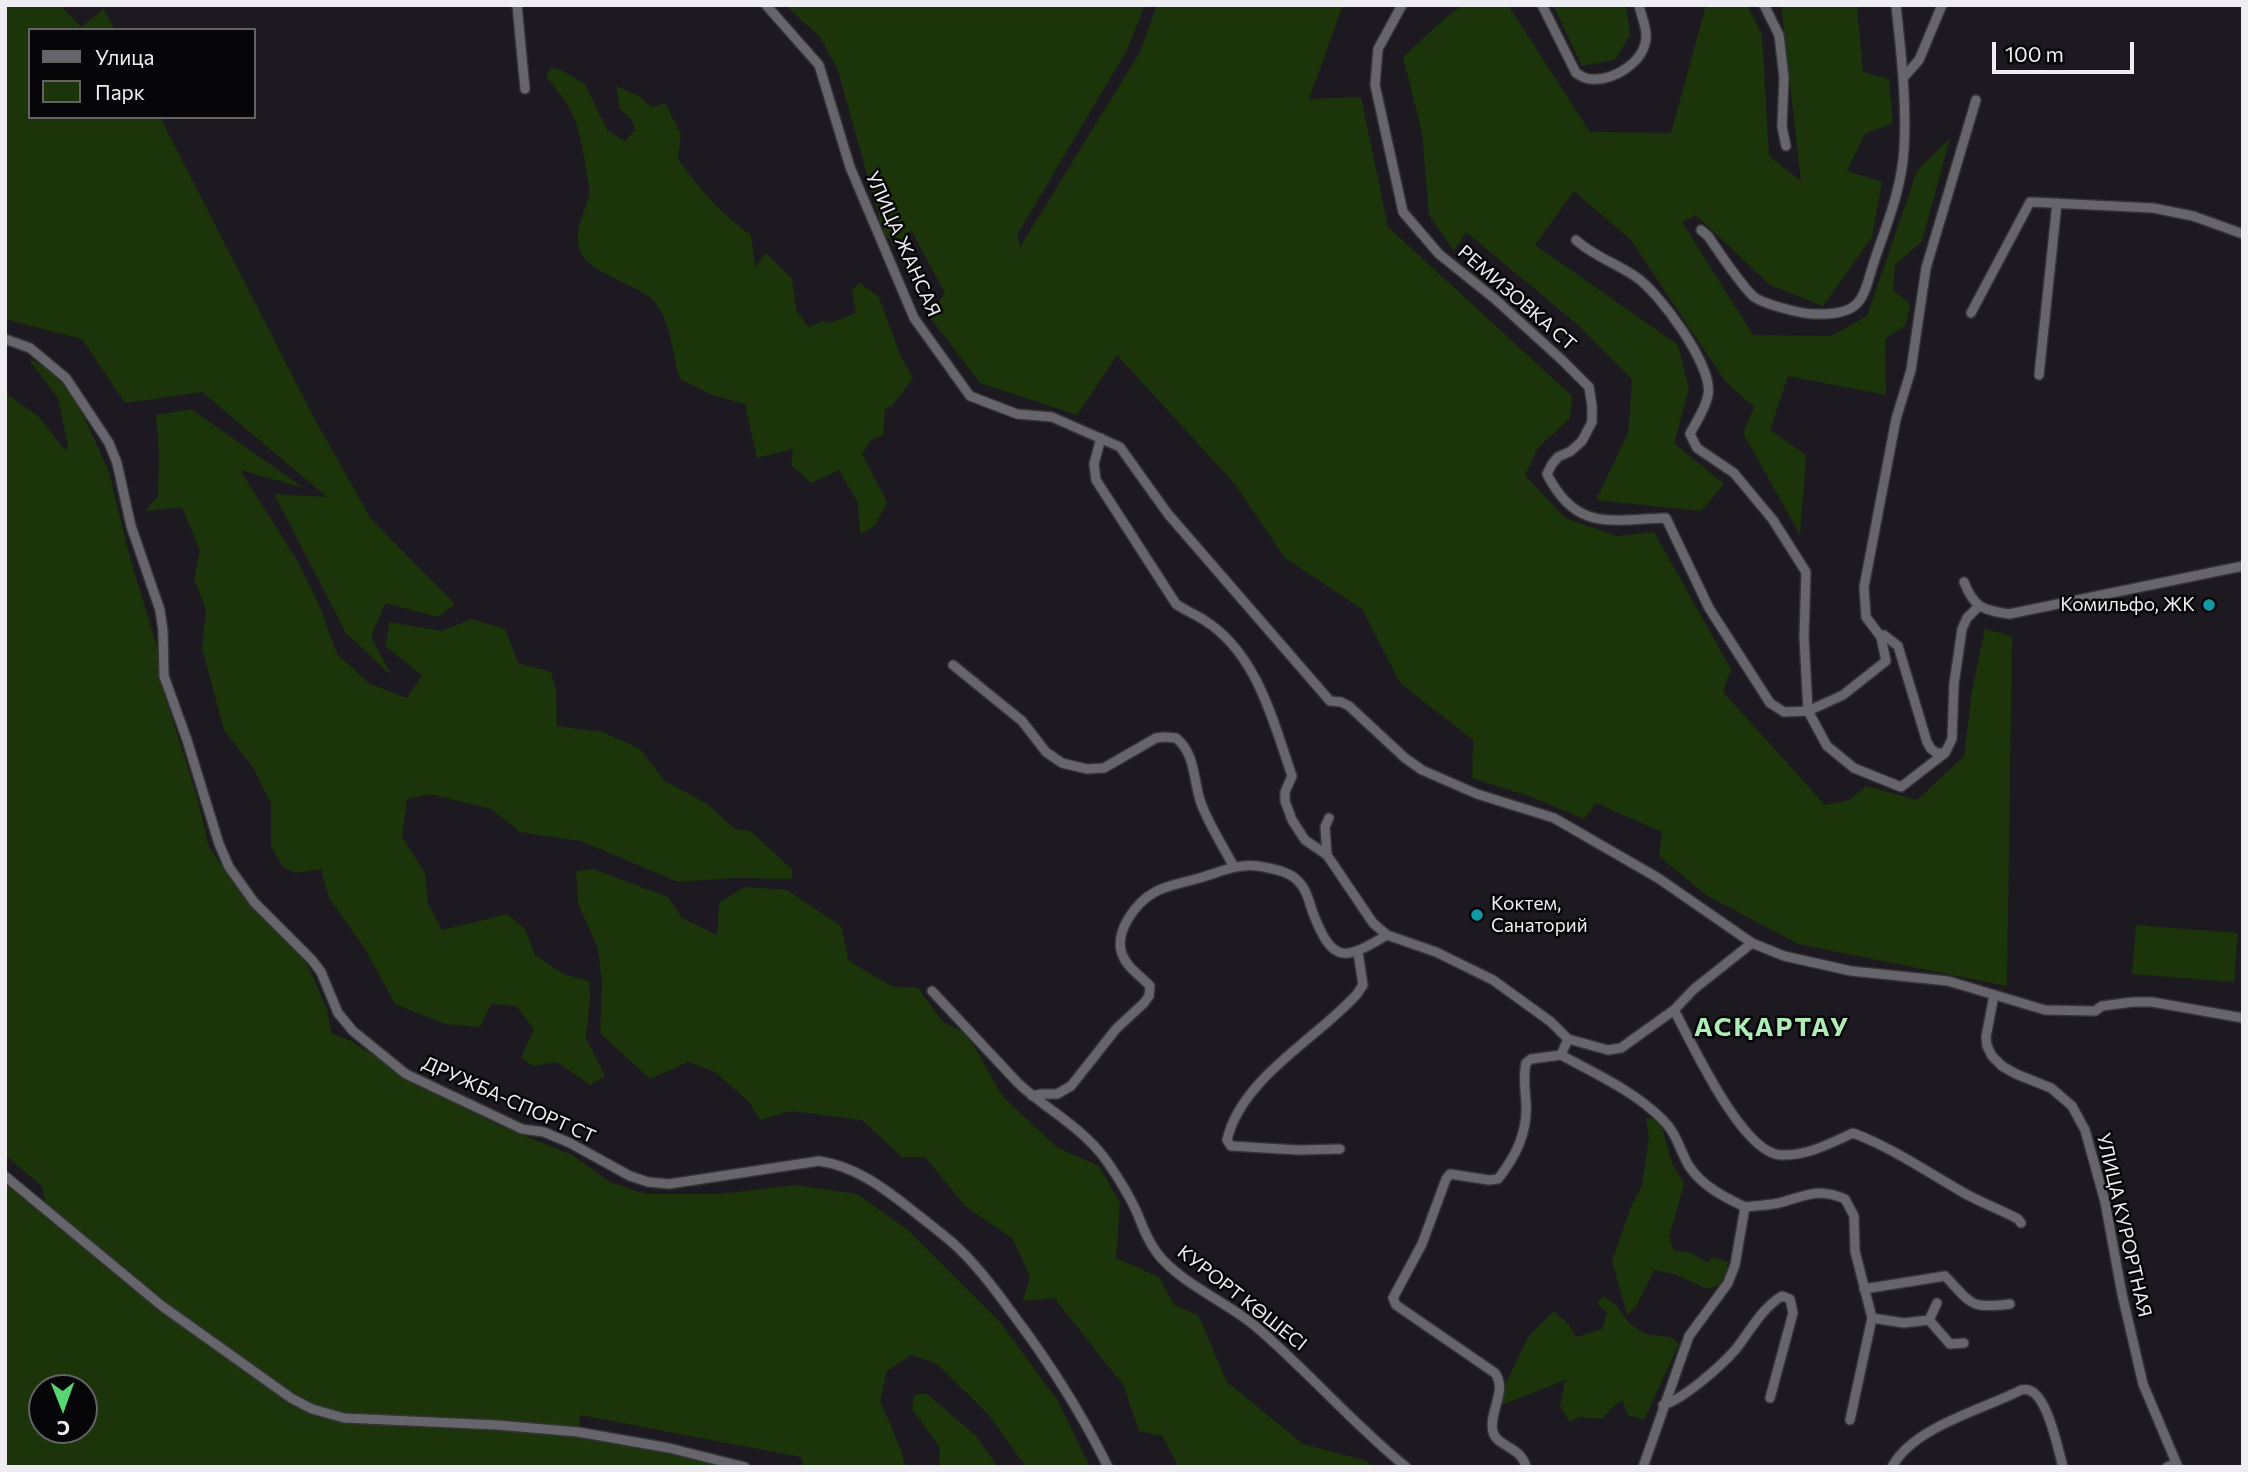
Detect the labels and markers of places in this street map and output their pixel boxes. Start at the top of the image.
place label: Комильфо, ЖК [2060,594,2195,616]
marker: Комильфо, ЖК [2201,597,2217,613]
place label: Коктем, Санаторий [1491,893,1588,937]
marker: Коктем, Санаторий [1469,907,1485,923]

